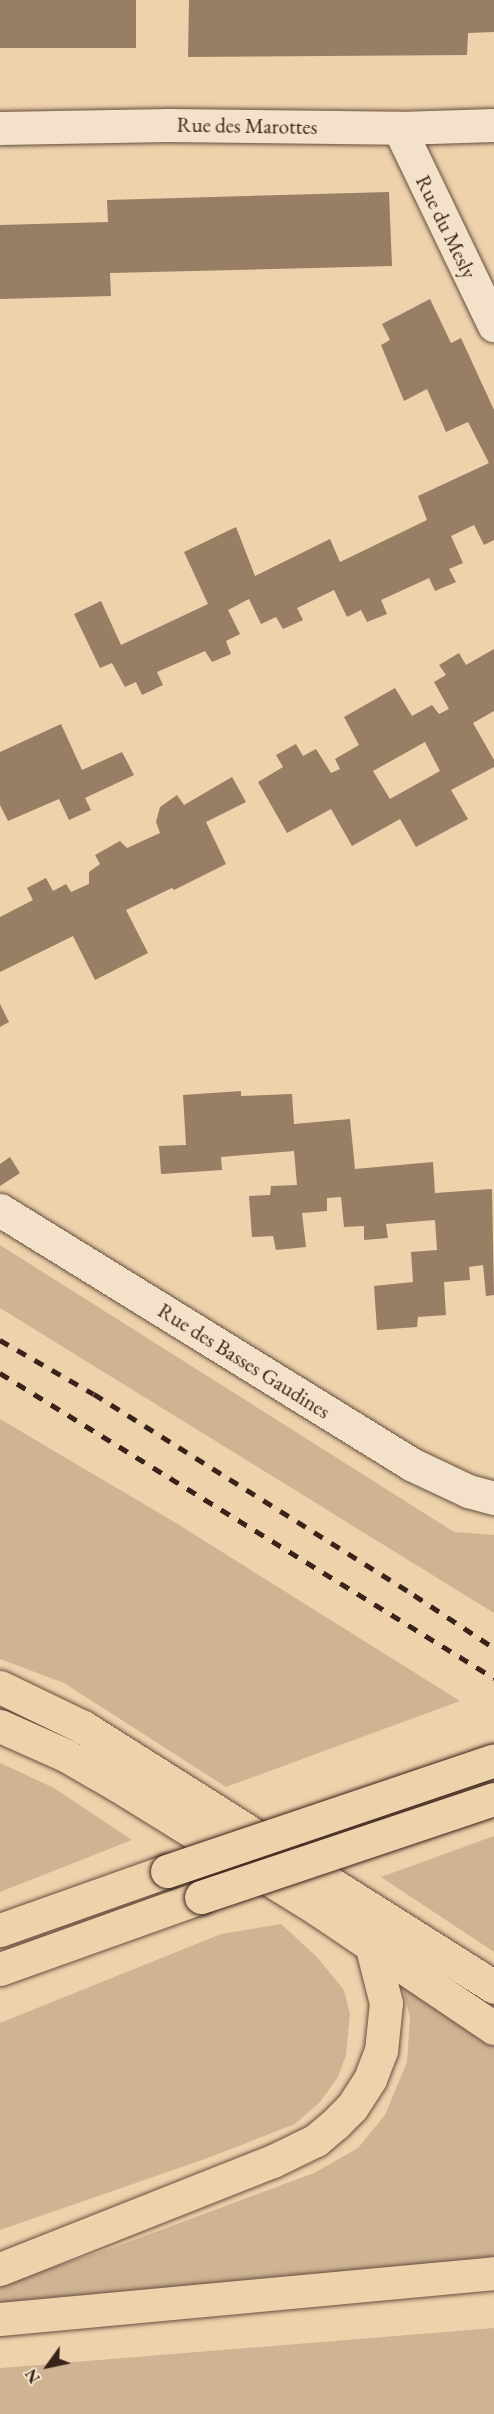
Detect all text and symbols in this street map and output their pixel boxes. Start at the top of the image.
street label: Rue des Marottes [176,112,318,140]
street label: Rue du Mesly [410,171,482,283]
street label: Rue des Basses Gaudines [153,1298,335,1424]
north arrow [18,2336,78,2396]
text: N [20,2365,45,2387]

